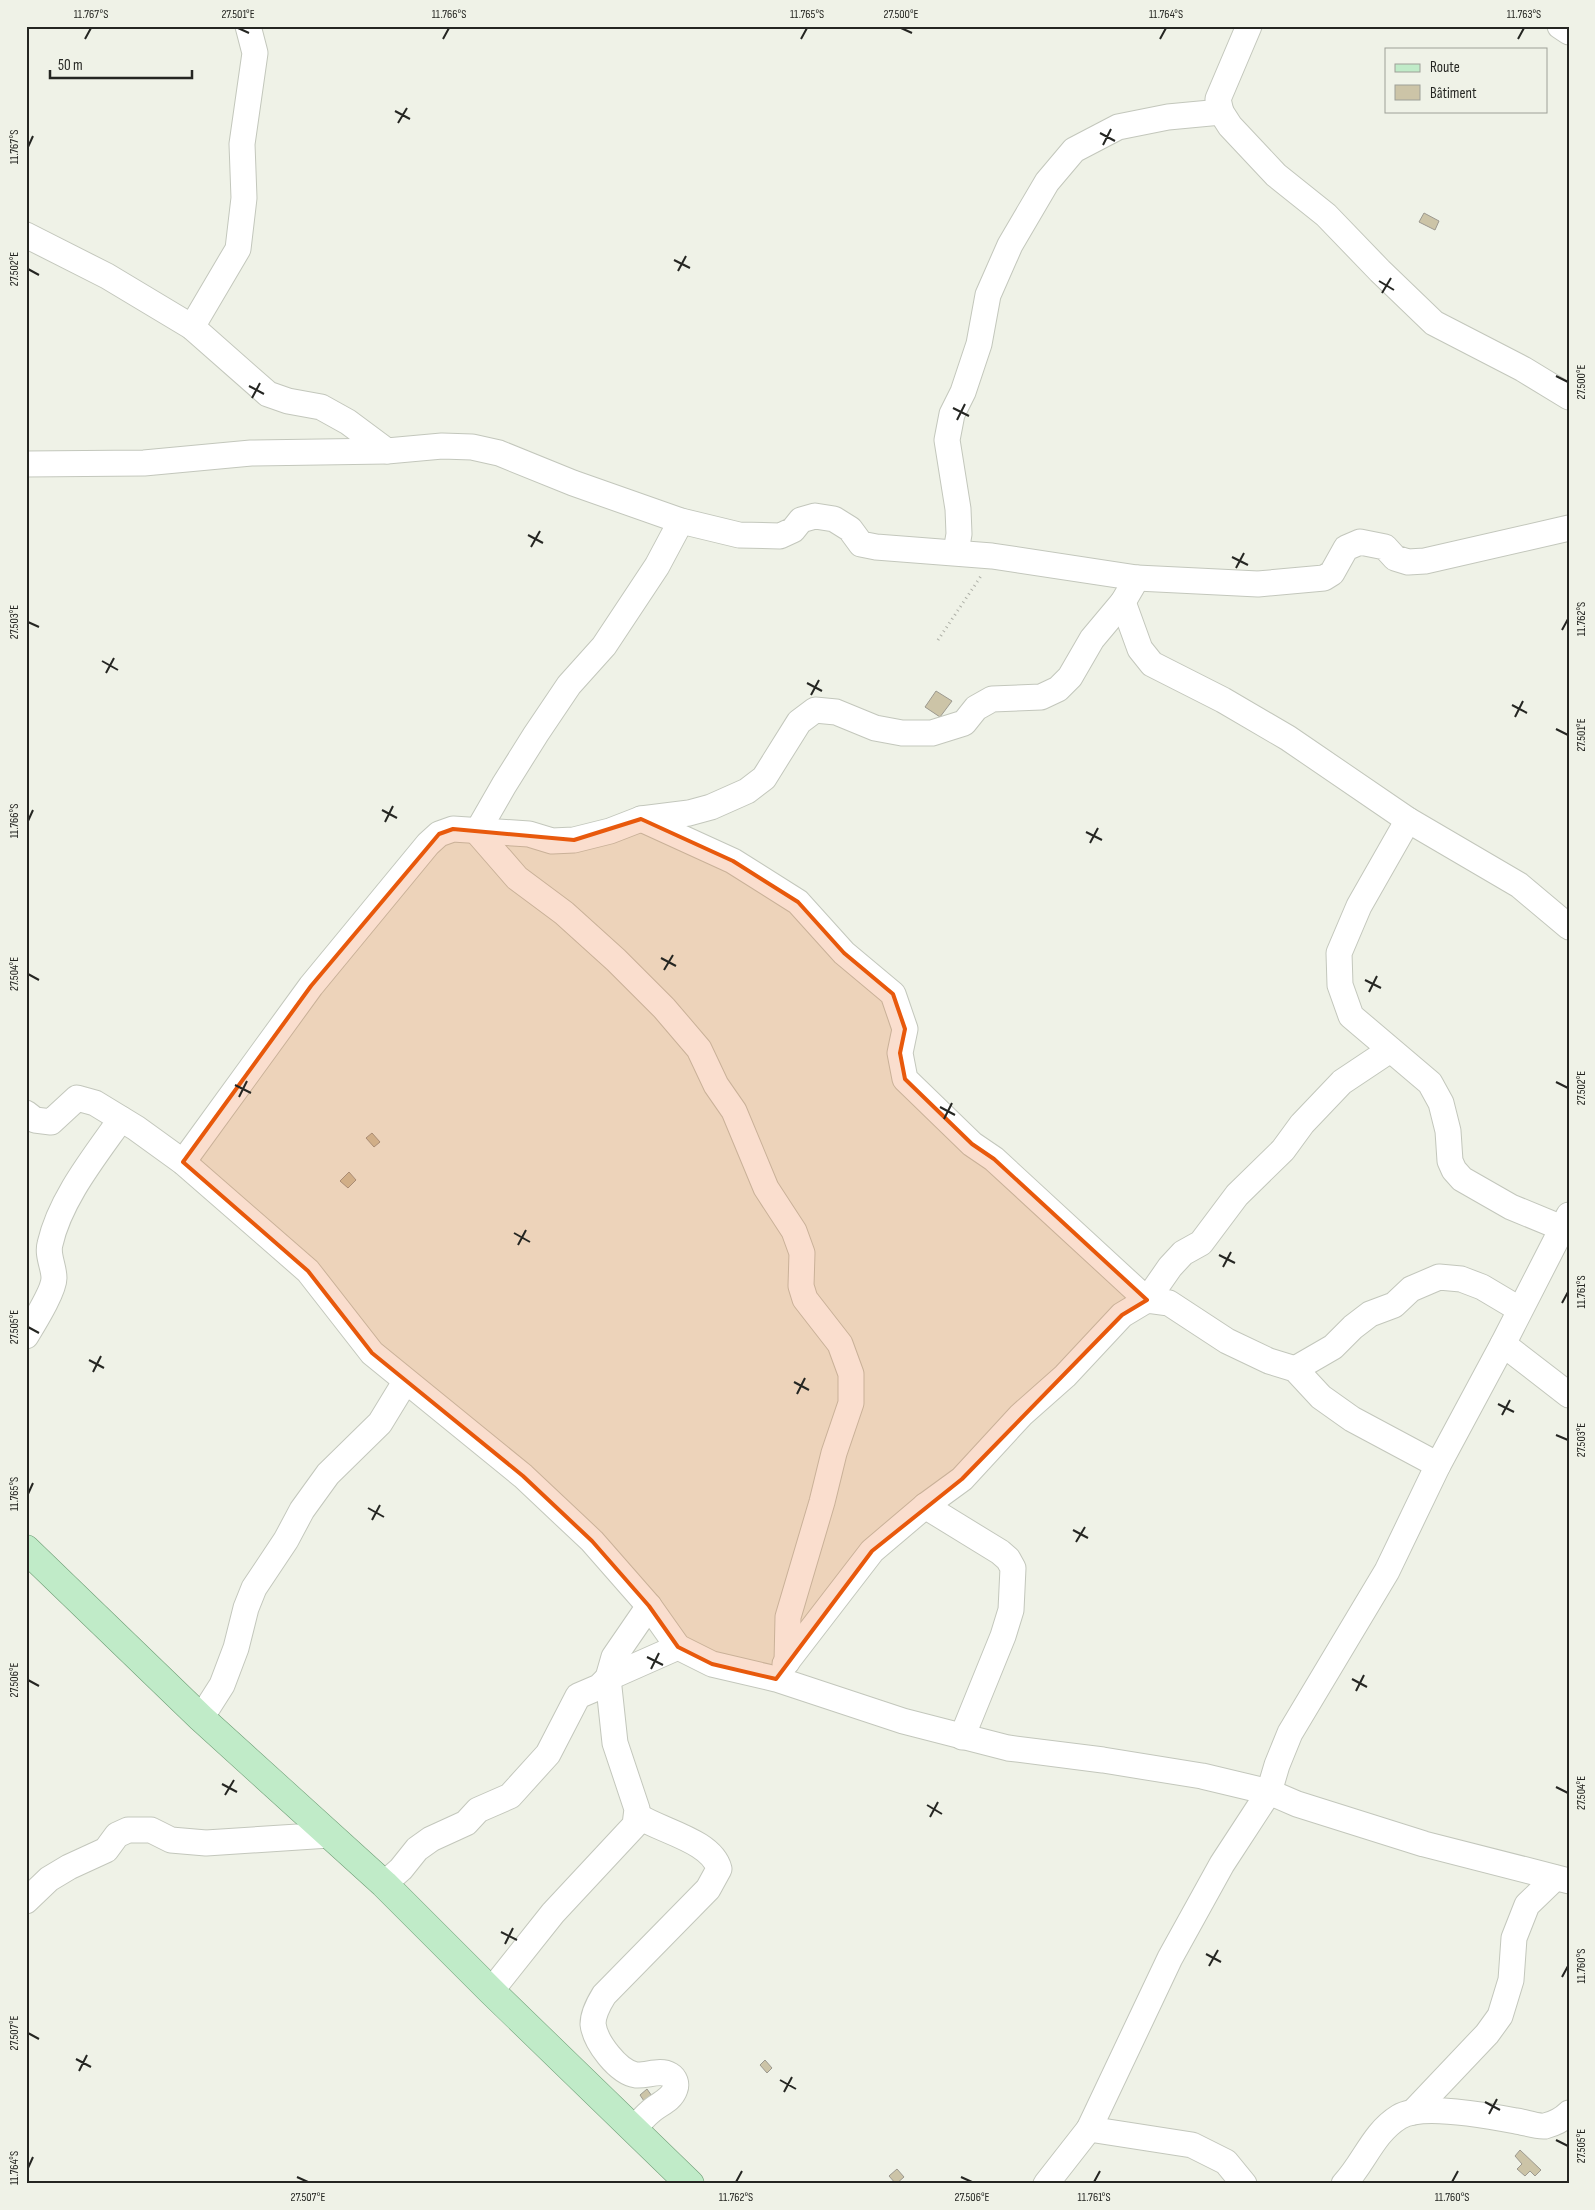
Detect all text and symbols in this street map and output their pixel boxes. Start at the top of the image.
text: 11.767°S [74,7,108,22]
text: 27.501°E [221,7,255,22]
text: 11.766°S [432,7,466,22]
text: 11.765°S [790,7,824,22]
text: 27.500°E [884,7,919,22]
text: 11.764°S [1149,7,1183,22]
text: 11.763°S [1507,7,1541,22]
scale bar [50,48,192,80]
legend [1385,48,1548,112]
text: 50 m [58,56,83,75]
text: Route [1430,58,1460,77]
text: Bâtiment [1430,84,1477,103]
text: 11.767°S [7,130,22,164]
text: 27.502°E [7,252,22,286]
text: 27.500°E [1574,364,1589,399]
text: 11.762°S [1574,602,1589,636]
text: 27.503°E [7,605,22,639]
text: 27.501°E [1574,718,1589,752]
text: 11.766°S [7,804,22,838]
text: 27.504°E [7,957,22,991]
text: 27.502°E [1574,1071,1589,1105]
text: 11.761°S [1574,1275,1589,1309]
text: 27.505°E [7,1310,22,1344]
text: 27.503°E [1574,1423,1589,1457]
text: 11.765°S [7,1477,22,1511]
text: 27.506°E [7,1663,22,1697]
text: 27.504°E [1574,1776,1589,1810]
text: 11.760°S [1574,1949,1589,1983]
text: 27.507°E [7,2016,22,2050]
text: 27.505°E [1574,2129,1589,2163]
text: 11.764°S [7,2151,22,2185]
text: 27.507°E [291,2190,325,2205]
text: 11.762°S [719,2190,753,2205]
text: 27.506°E [955,2190,989,2205]
text: 11.761°S [1077,2190,1111,2205]
text: 11.760°S [1435,2190,1469,2205]

